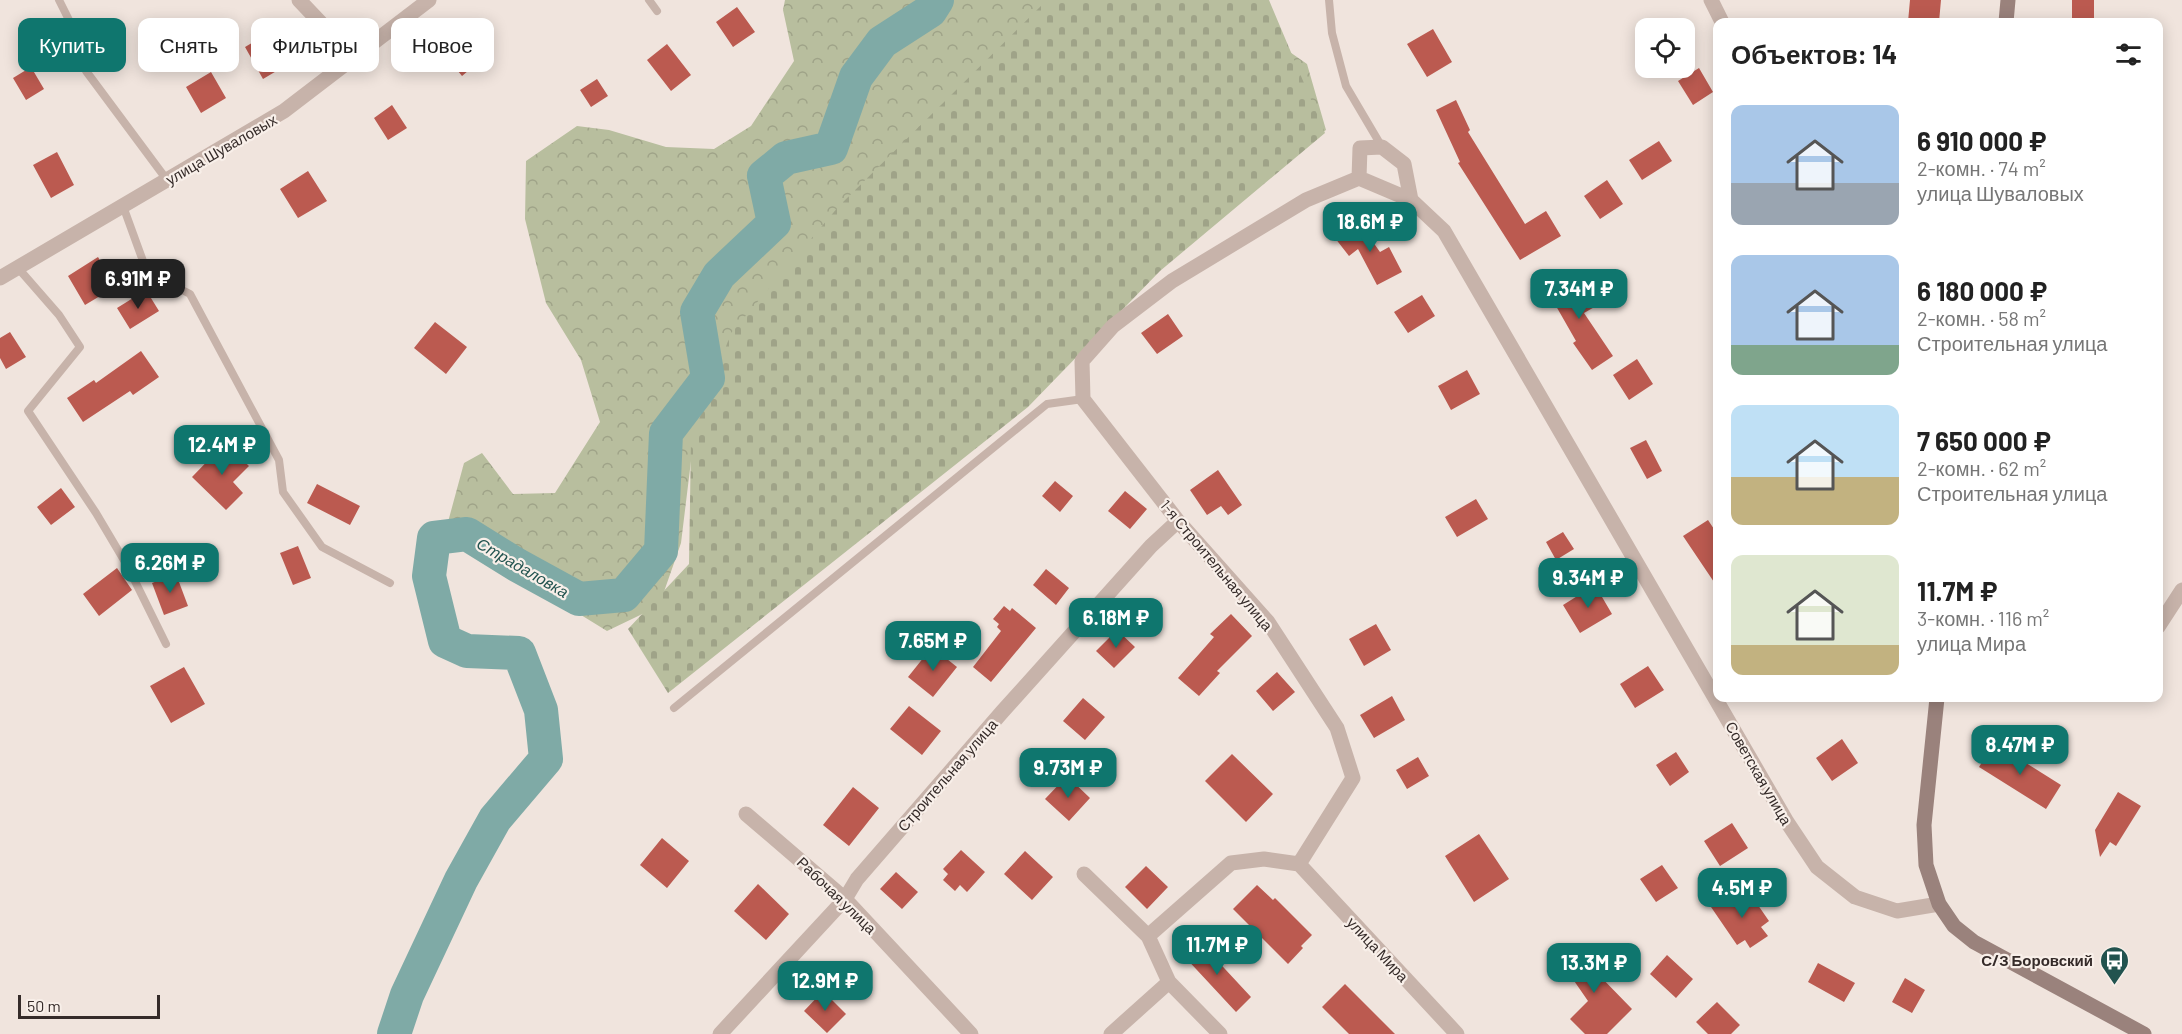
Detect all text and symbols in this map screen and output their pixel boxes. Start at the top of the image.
chip: Купить [18,18,126,72]
chip: Снять [138,18,239,72]
chip: Фильтры [251,18,379,72]
chip: Новое [391,18,494,72]
map controls [1635,18,1695,78]
button: locate [1635,18,1695,78]
text: Объектов: 14 [1731,38,1897,69]
icon: filters [2112,38,2145,71]
street label: улица Шуваловых [162,110,280,188]
text: 6 910 000 ₽ [1917,125,2047,156]
icon: home [1779,129,1851,201]
text: 2-комн. · 74 m² [1917,156,2046,180]
text: улица Шуваловых [1917,181,2084,205]
pin: 18.6M ₽ [1315,202,1425,253]
text: 18.6M ₽ [1337,209,1403,233]
pin: 6.91M ₽ [83,259,193,310]
text: 6.91M ₽ [105,266,171,290]
pin: 7.34M ₽ [1524,269,1634,320]
text: 6 180 000 ₽ [1917,275,2047,306]
text: 7.34M ₽ [1544,276,1614,300]
icon: home [1779,279,1851,351]
text: 2-комн. · 58 m² [1917,306,2046,330]
text: Строительная улица [1917,331,2107,355]
pin: 12.4M ₽ [167,425,277,476]
text: 7 650 000 ₽ [1917,425,2051,456]
icon: home [1779,429,1851,501]
text: 12.4M ₽ [188,432,256,456]
text: 2-комн. · 62 m² [1917,456,2046,480]
text: Строительная улица [1917,481,2107,505]
street label: 1-я Строительная улица [1157,496,1277,635]
water label: Страдаловка [474,533,572,601]
pin: 6.26M ₽ [115,543,225,594]
text: 6.26M ₽ [135,550,205,574]
pin: 9.34M ₽ [1533,558,1643,609]
text: 9.34M ₽ [1552,565,1624,589]
text: 11.7M ₽ [1917,575,1998,606]
icon: home [1779,579,1851,651]
pin: 6.18M ₽ [1061,598,1171,649]
text: 6.18M ₽ [1083,605,1149,629]
text: 3-комн. · 116 m² [1917,606,2049,630]
pin: 7.65M ₽ [878,621,988,672]
text: 7.65M ₽ [899,628,967,652]
text: улица Мира [1917,631,2026,655]
street label: Строительная улица [893,715,1001,835]
street label: Советская улица [1722,718,1796,829]
pin: 8.47M ₽ [1965,725,2075,776]
text: 8.47M ₽ [1985,732,2055,756]
pin: 9.73M ₽ [1013,748,1123,799]
text: 9.73M ₽ [1033,755,1103,779]
street label: Рабочая улица [794,853,881,938]
pin: 4.5M ₽ [1693,868,1791,919]
text: 4.5M ₽ [1712,875,1772,899]
street label: улица Мира [1344,913,1413,986]
pin: 11.7M ₽ [1162,925,1272,976]
text: 11.7M ₽ [1186,932,1248,956]
pin: 13.3M ₽ [1539,943,1649,994]
bus stop icon: С/З Боровский [2098,944,2130,986]
text: 13.3M ₽ [1561,950,1627,974]
place label: С/З Боровский [1981,951,2093,969]
pin: 12.9M ₽ [770,961,880,1012]
text: 12.9M ₽ [792,968,858,992]
scale bar [18,992,160,1020]
text: 50 m [27,996,61,1015]

